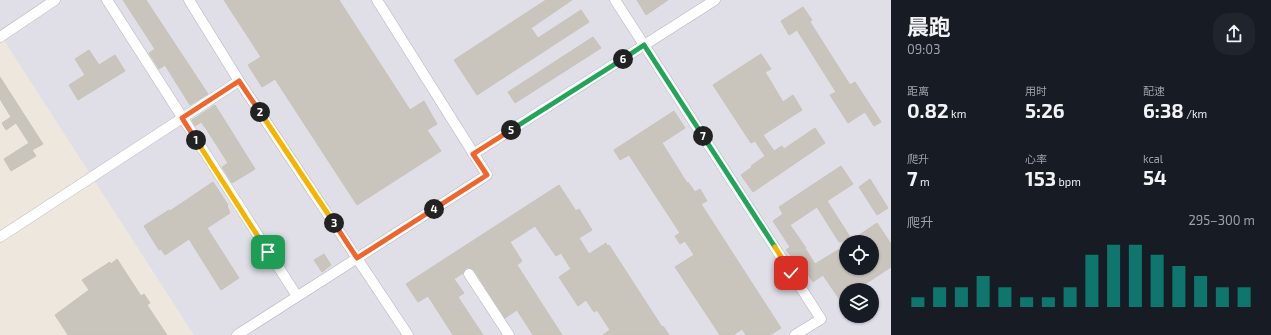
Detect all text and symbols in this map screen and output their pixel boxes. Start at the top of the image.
text: 晨跑 [907,13,951,39]
button: share [1213,13,1255,55]
text: 09:03 [907,41,940,57]
pin: 6 [613,49,633,69]
text: 6 [620,52,626,65]
text: 距离 [907,84,929,97]
text: 用时 [1025,84,1047,97]
text: 配速 [1143,84,1165,97]
text: 0.82 [907,98,949,122]
text: 5:26 [1025,98,1065,122]
text: 6:38 [1143,98,1184,122]
pin: 2 [250,102,270,122]
text: 2 [257,105,263,118]
text: km [949,107,966,120]
text: /km [1184,107,1207,120]
pin: 5 [501,120,521,140]
text: 5 [508,123,514,136]
pin: 7 [693,126,713,146]
text: 7 [700,129,706,142]
pin: 1 [186,130,206,150]
text: 1 [194,133,198,146]
text: 爬升 [907,152,929,165]
text: 心率 [1025,152,1047,165]
text: kcal [1143,152,1163,165]
text: 54 [1143,165,1167,189]
text: 7 [907,166,918,190]
text: 153 [1025,166,1056,190]
text: m [918,175,930,188]
text: bpm [1056,175,1081,188]
pin: 4 [424,199,444,219]
text: 4 [430,202,438,215]
text: 295–300 m [1188,212,1255,228]
pin: 3 [324,213,344,233]
text: 爬升 [907,214,933,230]
text: 3 [331,216,337,229]
pin [251,235,285,269]
map controls [839,235,879,323]
button: locate [839,235,879,275]
icon: arrive [257,241,279,263]
pin [774,256,808,290]
icon: check [780,262,802,284]
button: layers [839,283,879,323]

